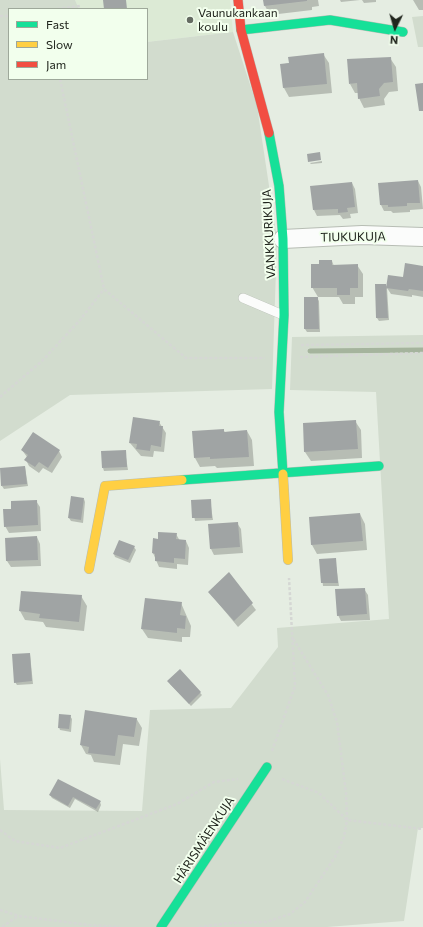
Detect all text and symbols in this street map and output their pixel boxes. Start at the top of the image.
place label: Vaunukankaan koulu [198,6,278,34]
legend [8,8,148,80]
north arrow [375,8,415,48]
marker: Vaunukankaan koulu [185,15,195,25]
text: Fast [46,17,69,31]
text: N [389,34,399,47]
text: Slow [46,37,73,51]
text: Jam [46,57,66,71]
street label: VANKKURIKUJA [259,189,279,279]
street label: TIUKUKUJA [320,229,386,245]
street label: HÄRISMÄENKUJA [171,794,237,886]

